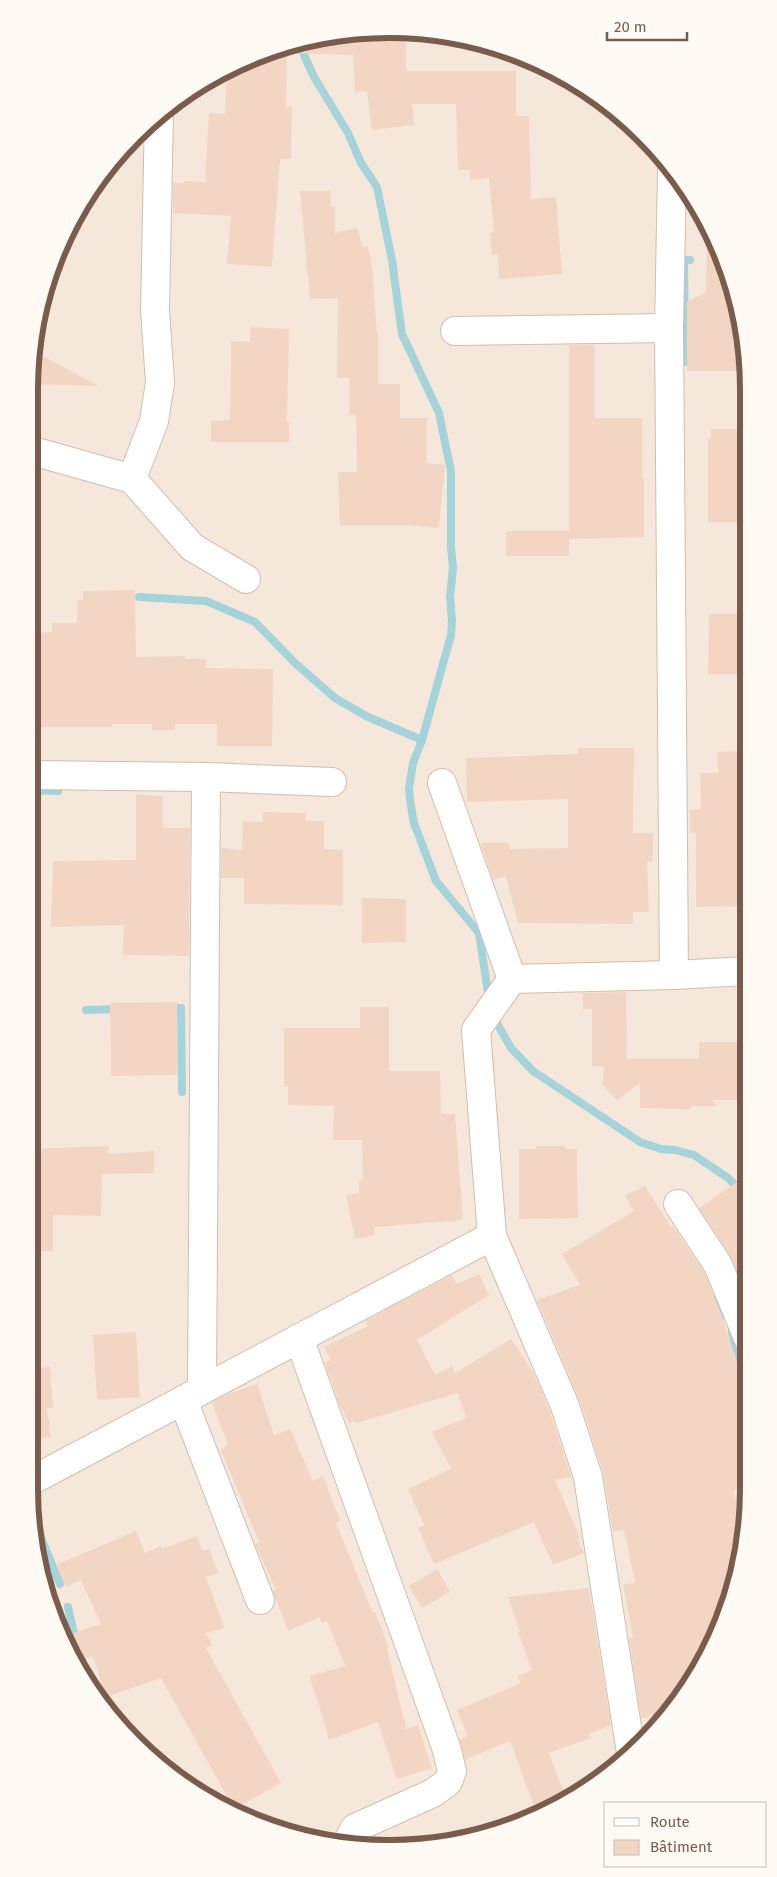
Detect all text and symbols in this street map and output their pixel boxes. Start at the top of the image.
scale bar [607,10,687,42]
text: 20 m [614,18,647,36]
legend [604,1802,767,1867]
text: Route [650,1813,690,1831]
text: Bâtiment [650,1838,713,1856]

